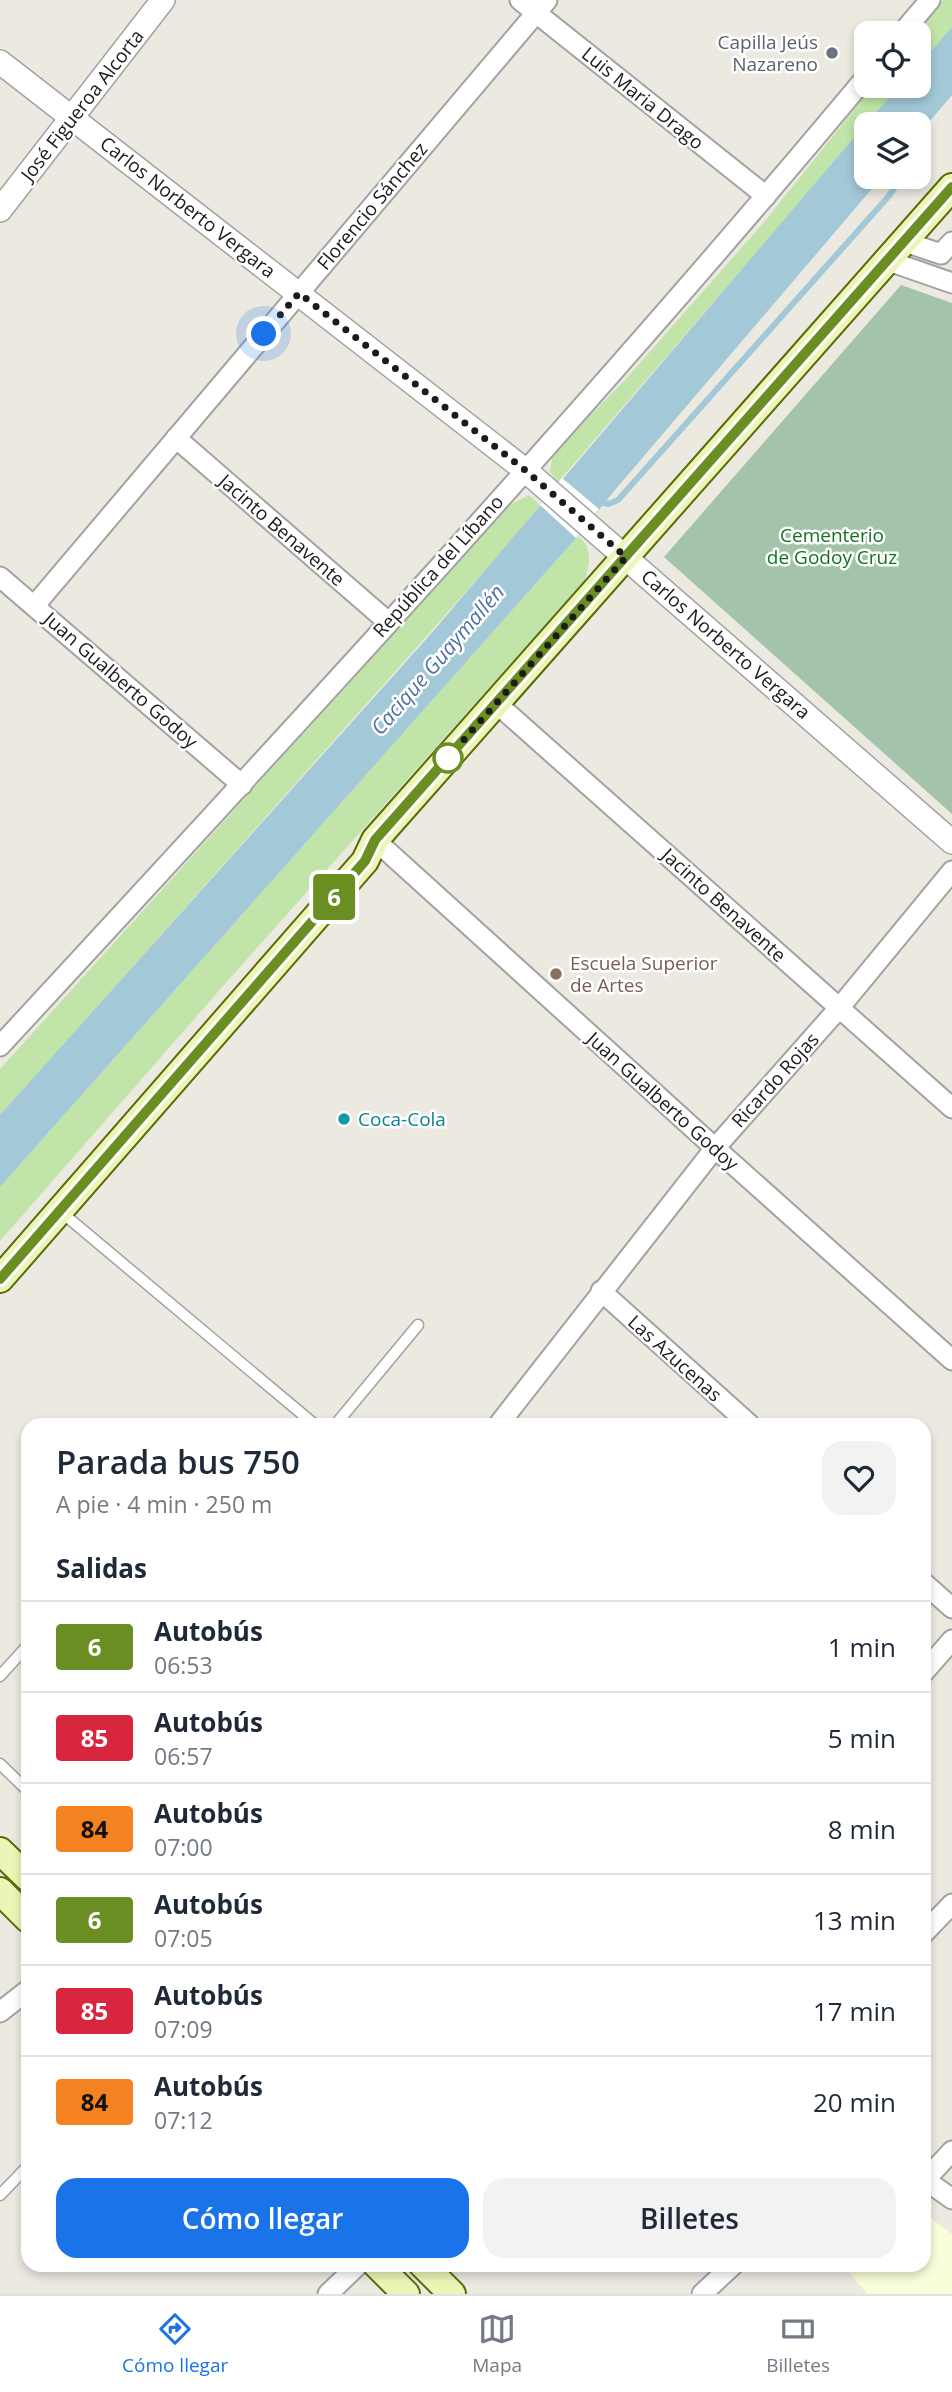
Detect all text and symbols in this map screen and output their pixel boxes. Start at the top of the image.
map controls [854,21,931,189]
button: locate [854,21,931,98]
street label: José Figueroa Alcorta [13,24,149,188]
place label: Capilla Jeús Nazareno [717,29,818,77]
street label: Luis Maria Drago [577,41,709,155]
marker: Capilla Jeús Nazareno [824,45,840,61]
button: layers [854,112,931,189]
street label: Carlos Norberto Vergara [95,130,281,284]
street label: Florencio Sánchez [311,137,433,275]
your location [246,316,281,351]
street label: Jacinto Benavente [212,467,350,592]
street label: República del Líbano [367,489,509,643]
park label: Cementerio de Godoy Cruz [767,522,897,570]
street label: Carlos Norberto Vergara [636,563,816,725]
water label: Cacique Guaymallén [364,578,510,740]
street label: Juan Gualberto Godoy [37,605,204,754]
unlabelled marker [433,743,463,773]
street label: Jacinto Benavente [655,841,792,968]
line badge: 6 [311,874,357,920]
text: 6 [327,880,341,913]
place label: Escuela Superior de Artes [570,950,718,998]
marker: Escuela Superior de Artes [548,966,564,982]
street label: Juan Gualberto Godoy [580,1025,745,1176]
street label: Ricardo Rojas [725,1027,825,1133]
place label: Coca-Cola [358,1106,446,1132]
marker: Coca-Cola [336,1111,352,1127]
street label: Las Azucenas [622,1309,728,1407]
text: Parada bus 750 [56,1439,300,1484]
button: heart [822,1441,896,1515]
text: A pie · 4 min · 250 m [56,1488,272,1520]
text: Salidas [56,1550,147,1586]
text: Autobús [154,1613,263,1649]
text: 1 min [828,1629,896,1665]
text: 6 [88,1630,101,1663]
text: 06:53 [154,1649,213,1681]
text: Autobús [154,1704,263,1740]
text: 5 min [828,1720,896,1756]
text: 85 [81,1721,108,1754]
text: 06:57 [154,1740,213,1772]
text: Autobús [154,1795,263,1831]
text: 8 min [828,1811,896,1847]
text: 84 [81,1812,108,1845]
text: 07:00 [154,1831,213,1863]
text: Autobús [154,1886,263,1922]
text: 13 min [813,1902,896,1938]
text: 6 [88,1903,101,1936]
text: 07:05 [154,1922,213,1954]
text: Autobús [154,1977,263,2013]
text: 17 min [813,1993,896,2029]
text: 85 [81,1994,108,2027]
text: 07:09 [154,2013,213,2045]
text: Autobús [154,2068,263,2104]
text: 20 min [813,2084,896,2120]
text: 84 [81,2085,108,2118]
text: 07:12 [154,2104,213,2136]
button: Cómo llegar [56,2178,469,2258]
button: Billetes [483,2178,896,2258]
tab: Cómo llegar [122,2310,228,2378]
tab: Mapa [472,2310,522,2378]
tab: Billetes [766,2310,830,2378]

